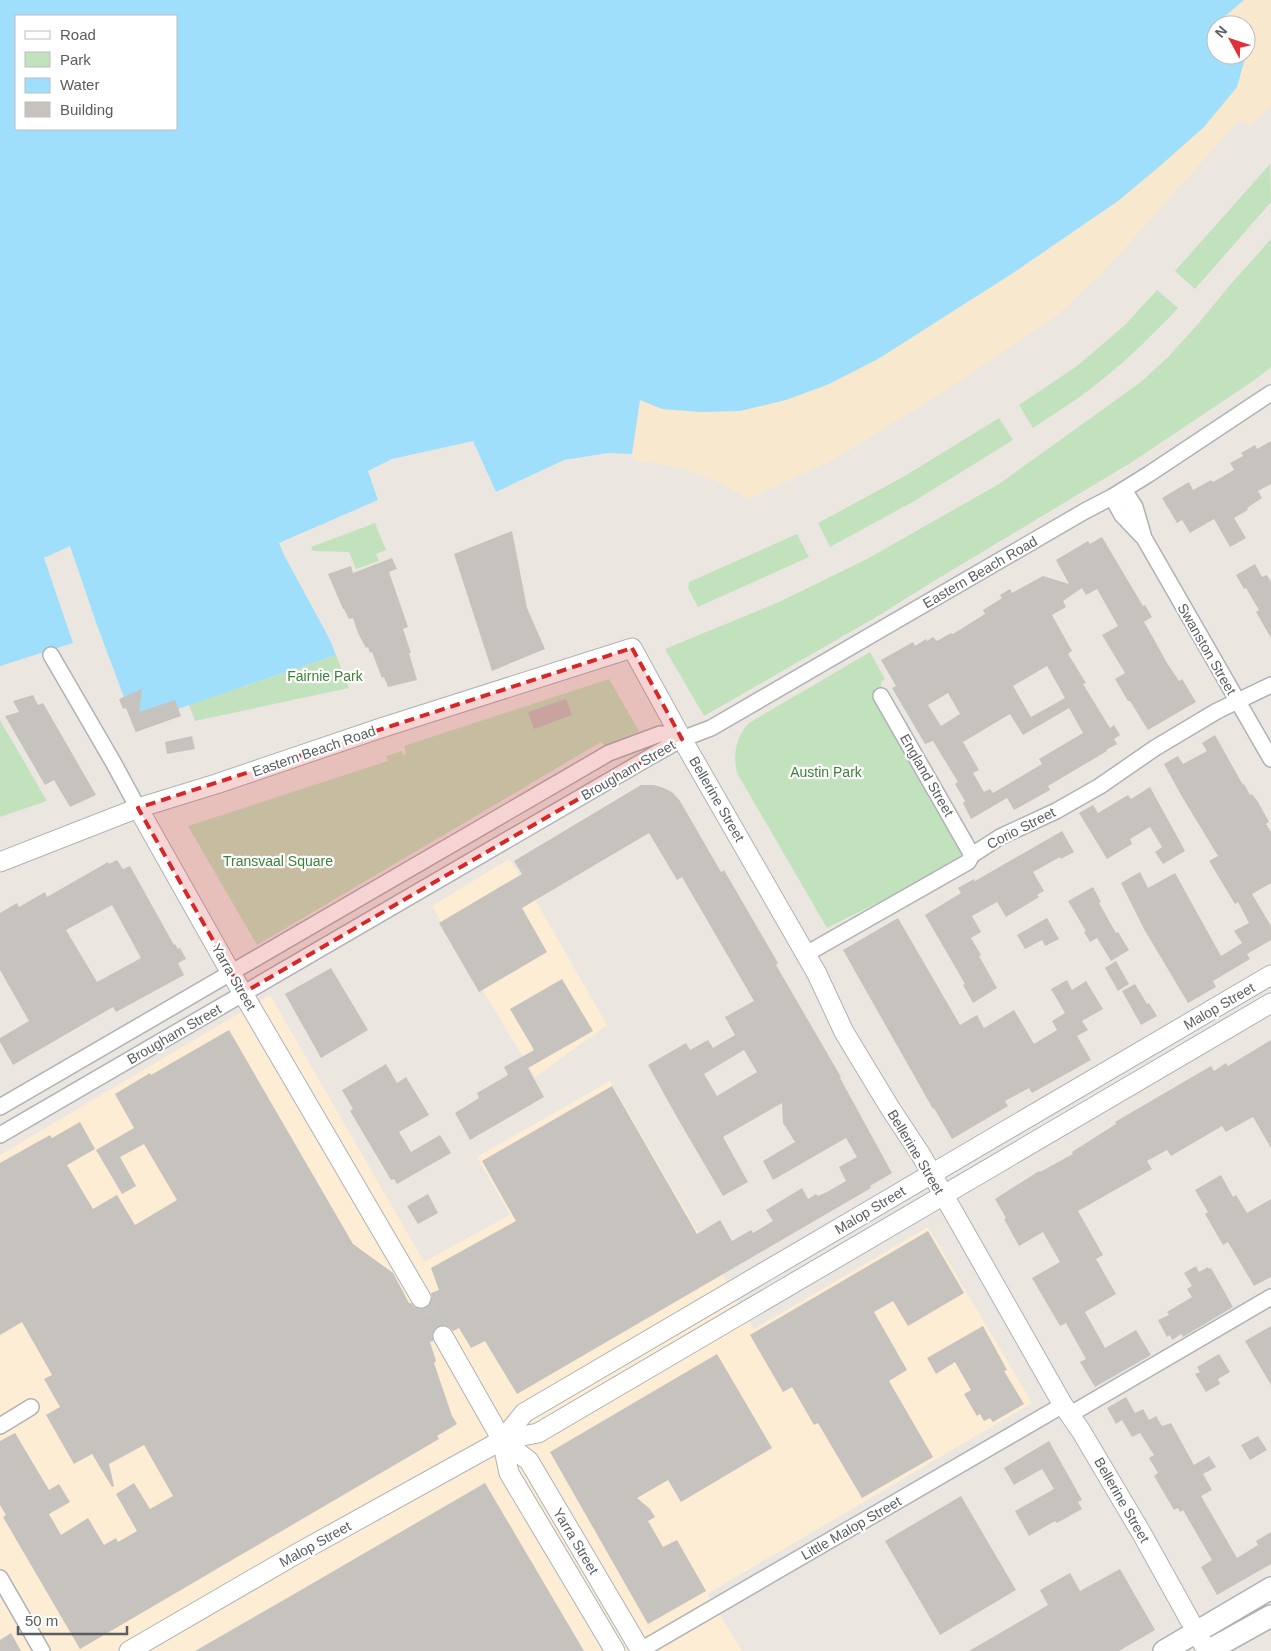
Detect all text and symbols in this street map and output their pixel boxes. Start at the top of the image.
legend [15,15,178,130]
north arrow [1206,15,1256,65]
text: N [1212,23,1230,41]
text: Road [60,26,96,43]
text: Park [60,51,91,68]
text: Water [60,76,99,93]
text: Building [60,101,113,118]
street label: Eastern Beach Road [920,533,1040,611]
street label: Swanston Street [1174,601,1240,698]
park label: Fairnie Park [287,668,364,684]
street label: Eastern Beach Road [250,722,378,780]
street label: England Street [897,731,957,819]
street label: Brougham Street [578,737,678,803]
street label: Bellerine Street [686,754,748,845]
park label: Austin Park [790,764,863,780]
street label: Corio Street [984,804,1058,852]
park label: Transvaal Square [223,853,333,869]
street label: Yarra Street [208,941,260,1013]
street label: Malop Street [1181,979,1257,1033]
street label: Brougham Street [124,1001,224,1067]
street label: Bellerine Street [884,1107,948,1197]
street label: Malop Street [832,1183,908,1237]
street label: Bellerine Street [1091,1455,1153,1546]
street label: Little Malop Street [798,1493,904,1563]
street label: Yarra Street [550,1505,602,1577]
street label: Malop Street [276,1518,354,1570]
scale bar [18,1604,126,1636]
text: 50 m [25,1612,58,1629]

